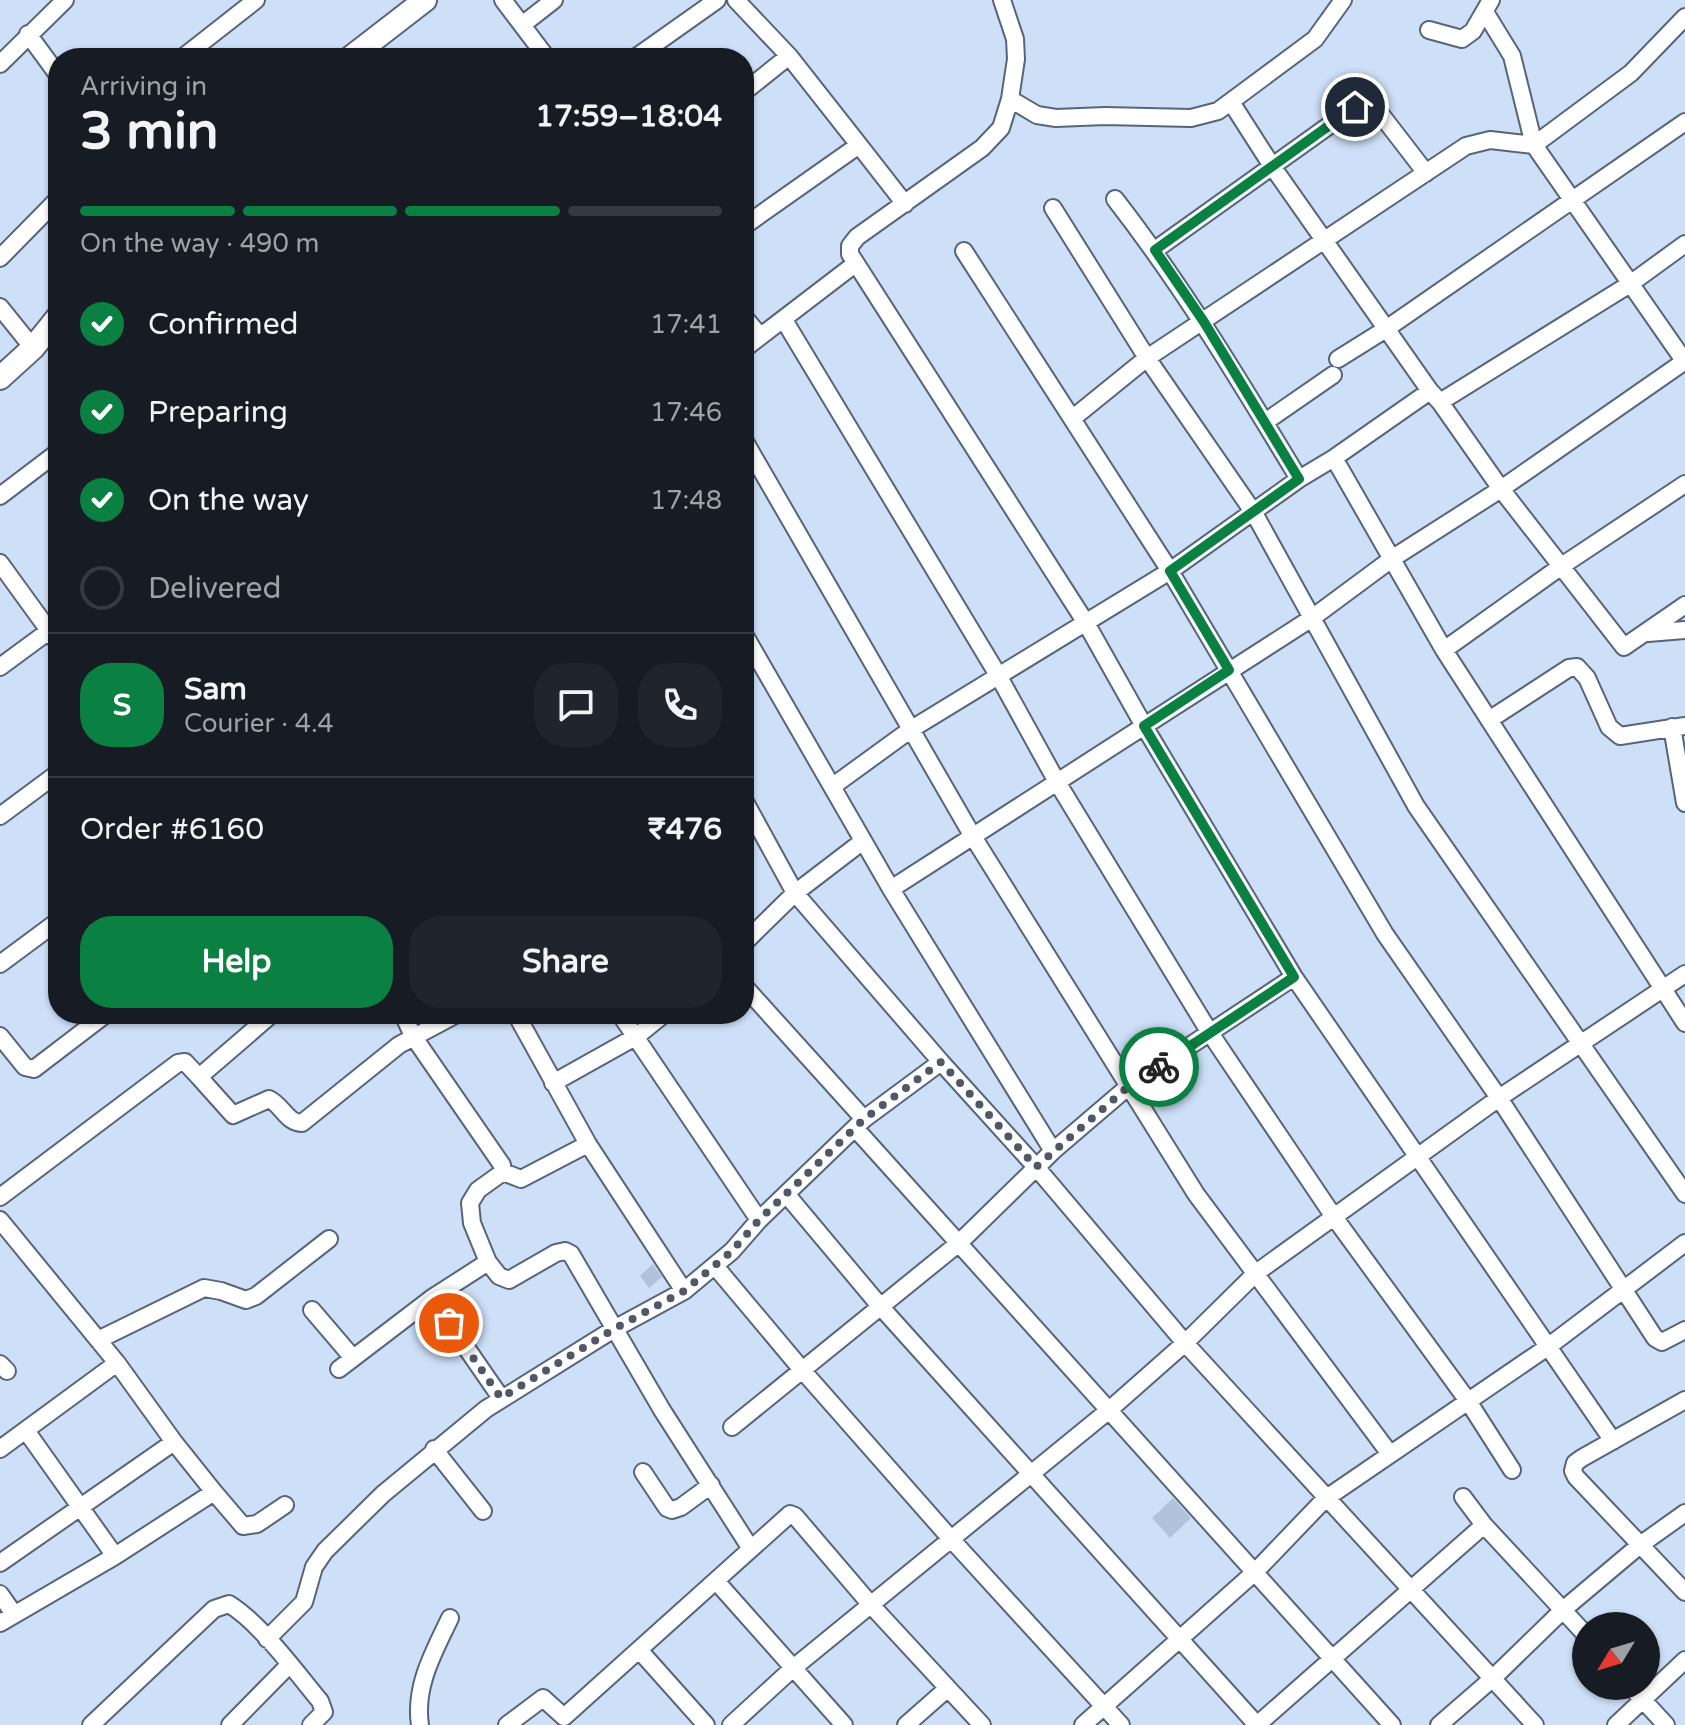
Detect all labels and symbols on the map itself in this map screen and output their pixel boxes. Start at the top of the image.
pin [1321,73,1389,141]
courier [1119,1027,1199,1107]
pin [415,1289,483,1357]
north arrow [1572,1612,1660,1700]

